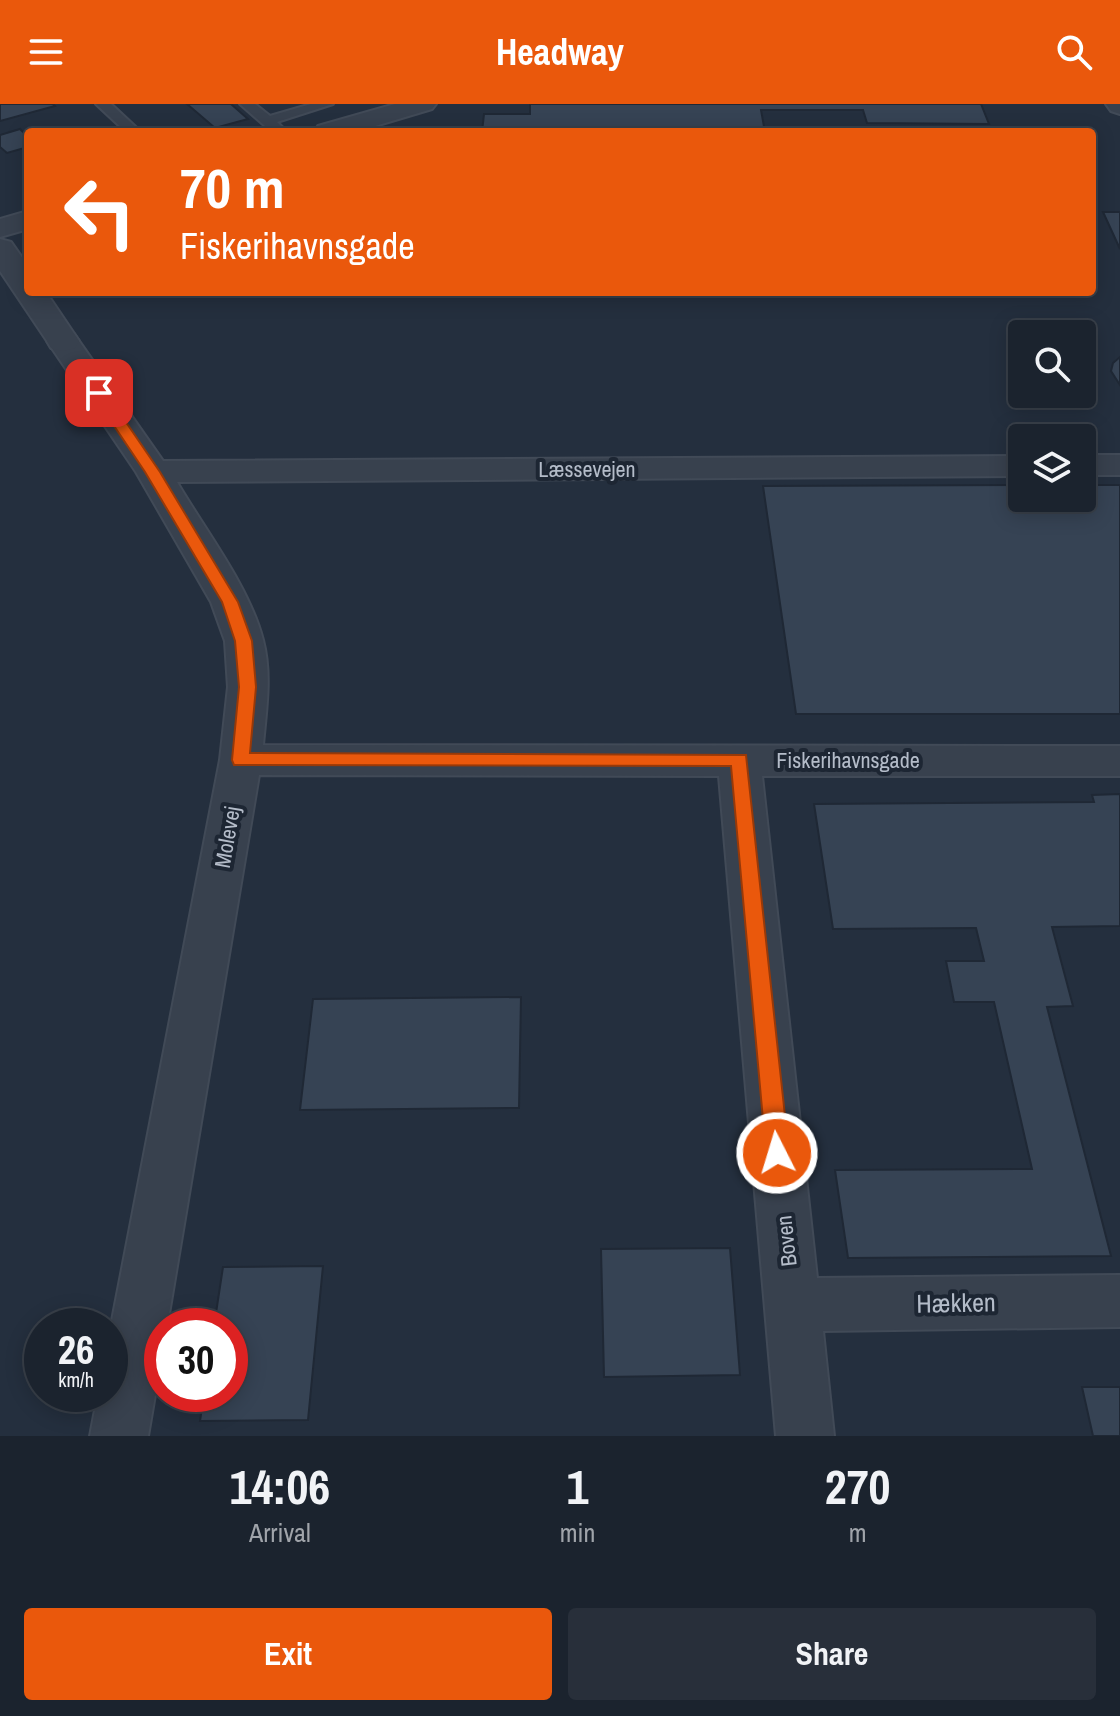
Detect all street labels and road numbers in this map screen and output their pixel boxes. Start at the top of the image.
street label: Læssevejen [538,454,636,484]
street label: Fiskerihavnsgade [776,745,920,775]
street label: Molevej [207,804,247,870]
street label: Boven [768,1214,804,1268]
street label: Hækken [916,1284,996,1321]

